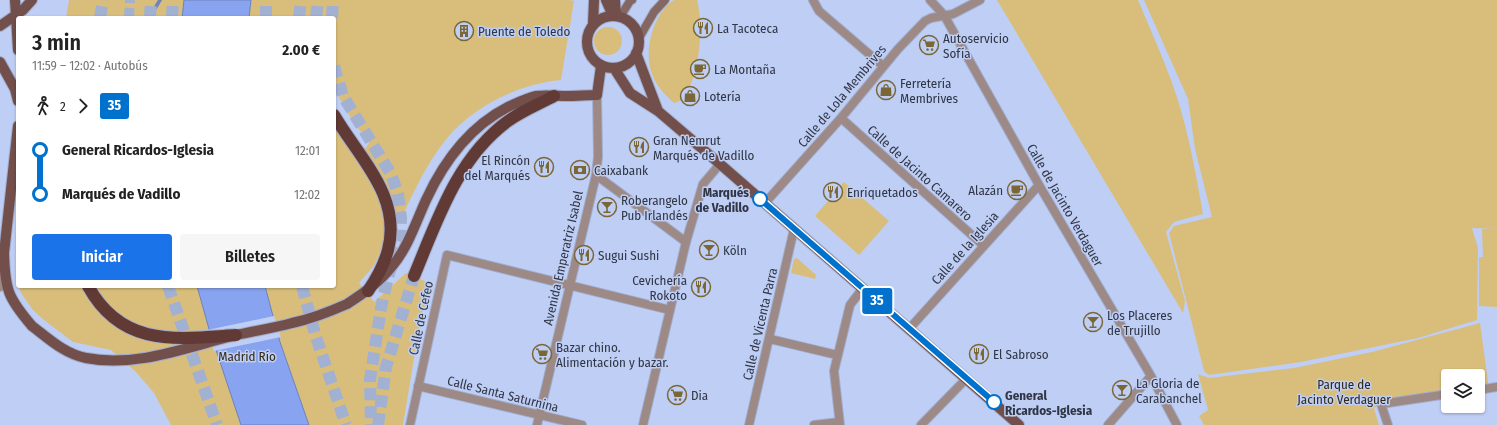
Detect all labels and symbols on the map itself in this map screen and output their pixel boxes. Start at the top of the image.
restaurant icon: La Tacoteca [692,17,714,39]
building icon: Puente de Toledo [453,20,475,42]
place label: La Tacoteca [717,21,778,36]
place label: Puente de Toledo [478,24,570,39]
place label: Autoservicio Sofía [943,31,1009,61]
supermarket icon: Autoservicio Sofía [918,34,940,56]
street label: Calle de Lola Membrives [795,42,889,150]
cafe icon: La Montaña [689,58,711,80]
place label: La Montaña [714,62,776,77]
place label: Ferretería Membrives [900,76,959,106]
shop icon: Ferretería Membrives [875,79,897,101]
shop icon: Lotería [679,85,701,107]
place label: Lotería [704,89,741,104]
street label: Calle de Jacinto Camarero [865,122,976,224]
place label: Gran Nemrut Marqués de Vadillo [653,133,755,163]
restaurant icon: Gran Nemrut Marqués de Vadillo [628,136,650,158]
street label: Calle de Jacinto Verdaguer [1024,141,1106,269]
place label: El Rincón del Marqués [465,153,530,183]
restaurant icon: El Rincón del Marqués [533,156,555,178]
bank icon: Caixabank [569,159,591,181]
place label: Caixabank [594,163,649,178]
cafe icon: Alazán [1006,179,1028,201]
restaurant icon: Enriquetados [822,181,844,203]
place label: Alazán [968,183,1003,198]
place label: Marqués de Vadillo [695,185,749,215]
place label: Enriquetados [847,185,918,200]
street label: Avenida Emperatriz Isabel [540,189,586,327]
marker: Marqués de Vadillo [752,191,768,207]
place label: Roberangelo Pub Irlandés [621,193,688,223]
bar icon: Roberangelo Pub Irlandés [596,196,618,218]
street label: Calle de la Iglesia [928,209,1002,287]
bar icon: Köln [698,239,720,261]
place label: Köln [723,243,747,258]
restaurant icon: Sugui Sushi [573,244,595,266]
place label: Sugui Sushi [598,248,659,263]
street label: Calle de Vicenta Parra [740,266,780,382]
place label: Cevichería Rokoto [632,273,687,303]
restaurant icon: Cevichería Rokoto [690,276,712,298]
street label: Calle de Cefeo [406,279,436,356]
line badge: 35 [859,288,895,314]
place label: Los Placeres de Trujillo [1107,308,1173,338]
bar icon: Los Placeres de Trujillo [1082,311,1104,333]
place label: Bazar chino. Alimentación y bazar. [556,340,669,370]
supermarket icon: Bazar chino. Alimentación y bazar. [531,343,553,365]
restaurant icon: El Sabroso [968,343,990,365]
place label: El Sabroso [993,347,1049,362]
park label: Madrid Río [218,349,276,364]
street label: Calle Santa Saturnina [446,373,560,415]
place label: La Gloria de Carabanchel [1136,376,1202,406]
park label: Parque de Jacinto Verdaguer [1297,377,1391,407]
bar icon: La Gloria de Carabanchel [1111,379,1133,401]
supermarket icon: Dia [666,384,688,406]
place label: Dia [691,388,708,403]
place label: General Ricardos-Iglesia [1005,388,1093,418]
marker: General Ricardos-Iglesia [986,394,1002,410]

